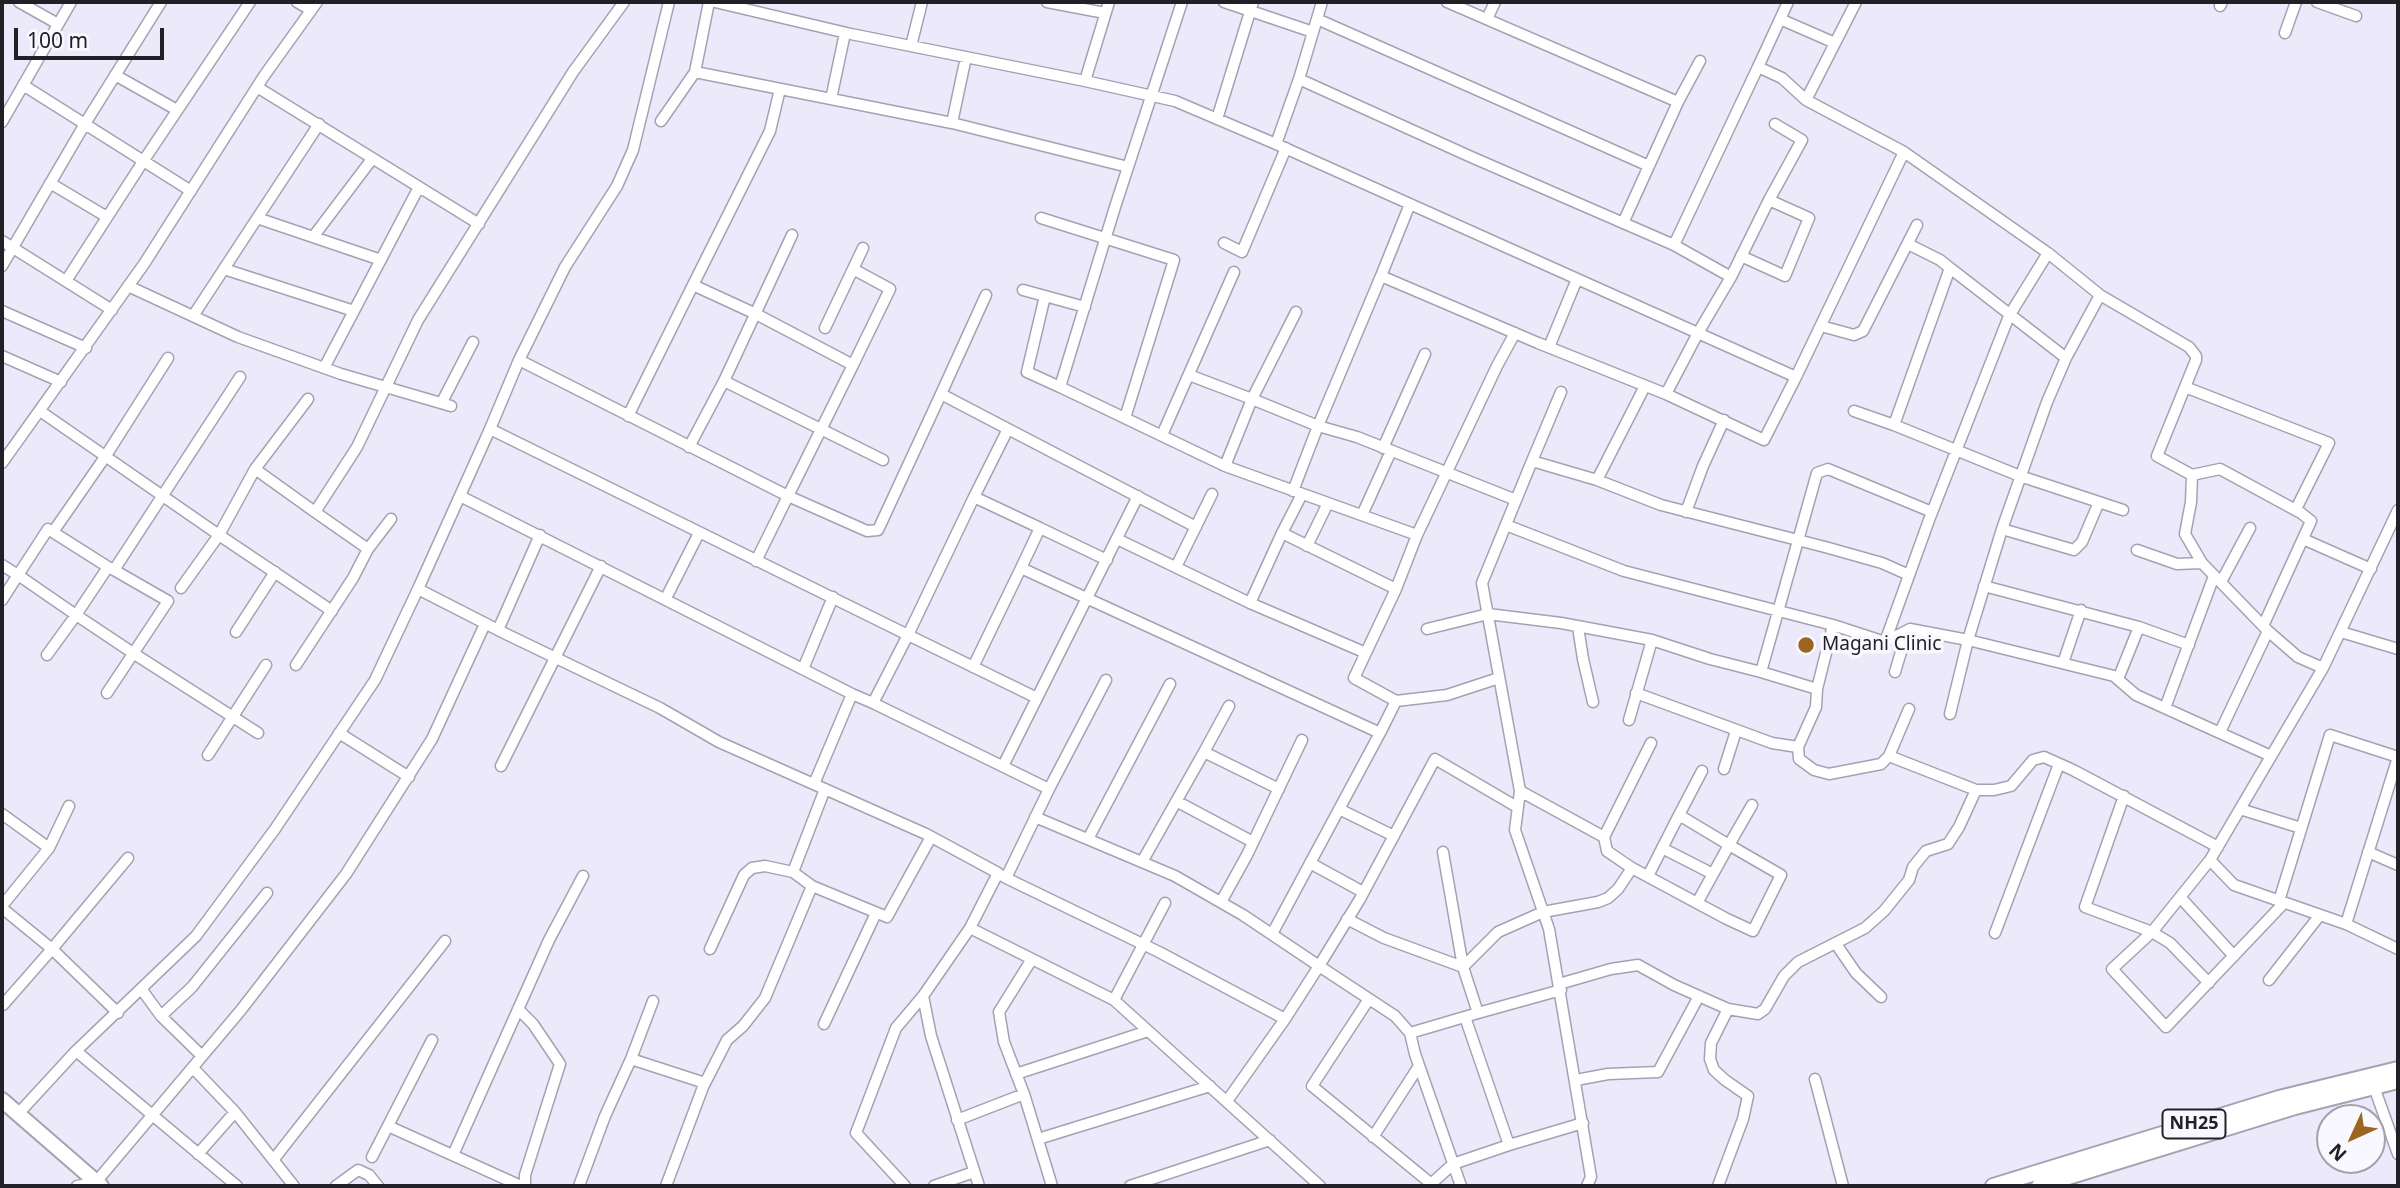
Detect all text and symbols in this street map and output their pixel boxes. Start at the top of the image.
scale bar [18,14,168,58]
text: 100 m [27,26,88,54]
place label: Magani Clinic [1822,634,1941,656]
marker: Magani Clinic [1796,635,1816,655]
north arrow [2316,1104,2386,1174]
road number: NH25 [2162,1110,2226,1139]
text: N [2323,1138,2352,1167]

